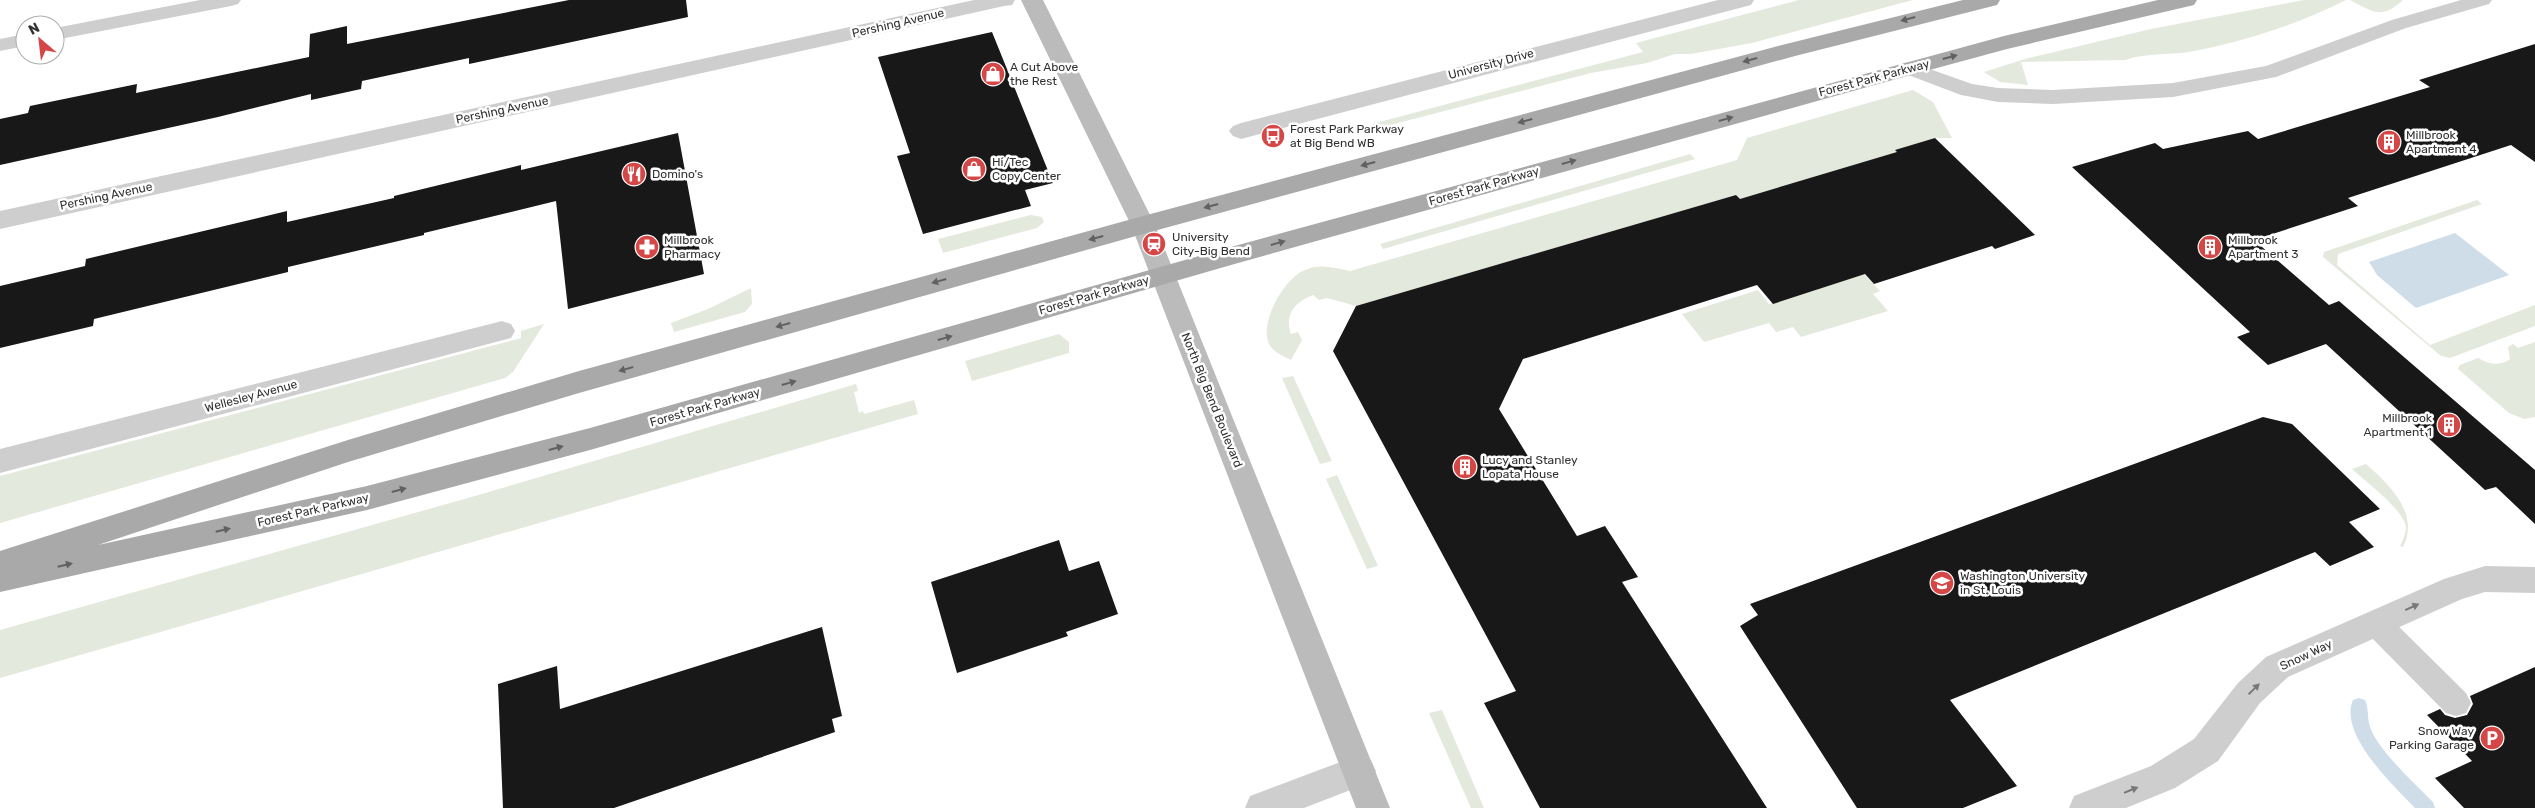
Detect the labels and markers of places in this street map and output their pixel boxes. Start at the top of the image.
place label: A Cut Above the Rest [1010,60,1078,88]
shop icon: A Cut Above the Rest [980,61,1006,87]
place label: Forest Park Parkway at Big Bend WB [1290,122,1404,150]
bus stop icon: Forest Park Parkway at Big Bend WB [1260,123,1286,149]
place label: Millbrook Apartment 4 [2406,128,2477,156]
building icon: Millbrook Apartment 4 [2376,129,2402,155]
place label: Hi/Tec Copy Center [992,155,1061,183]
shop icon: Hi/Tec Copy Center [961,156,987,182]
restaurant icon: Domino's [621,161,647,187]
place label: Domino's [652,167,703,181]
place label: University City-Big Bend [1172,230,1250,258]
station icon: University City-Big Bend [1141,231,1167,257]
place label: Millbrook Pharmacy [664,233,721,261]
place label: Millbrook Apartment 3 [2228,233,2299,261]
pharmacy icon: Millbrook Pharmacy [634,234,660,260]
building icon: Millbrook Apartment 3 [2197,234,2223,260]
place label: Millbrook Apartment 1 [2364,411,2433,439]
building icon: Millbrook Apartment 1 [2436,412,2462,438]
place label: Lucy and Stanley Lopata House [1482,453,1578,481]
building icon: Lucy and Stanley Lopata House [1452,454,1478,480]
place label: Washington University in St. Louis [1960,569,2086,597]
school or university icon: Washington University in St. Louis [1929,570,1955,596]
place label: Snow Way Parking Garage [2389,724,2474,752]
parking icon: Snow Way Parking Garage [2479,725,2505,751]

